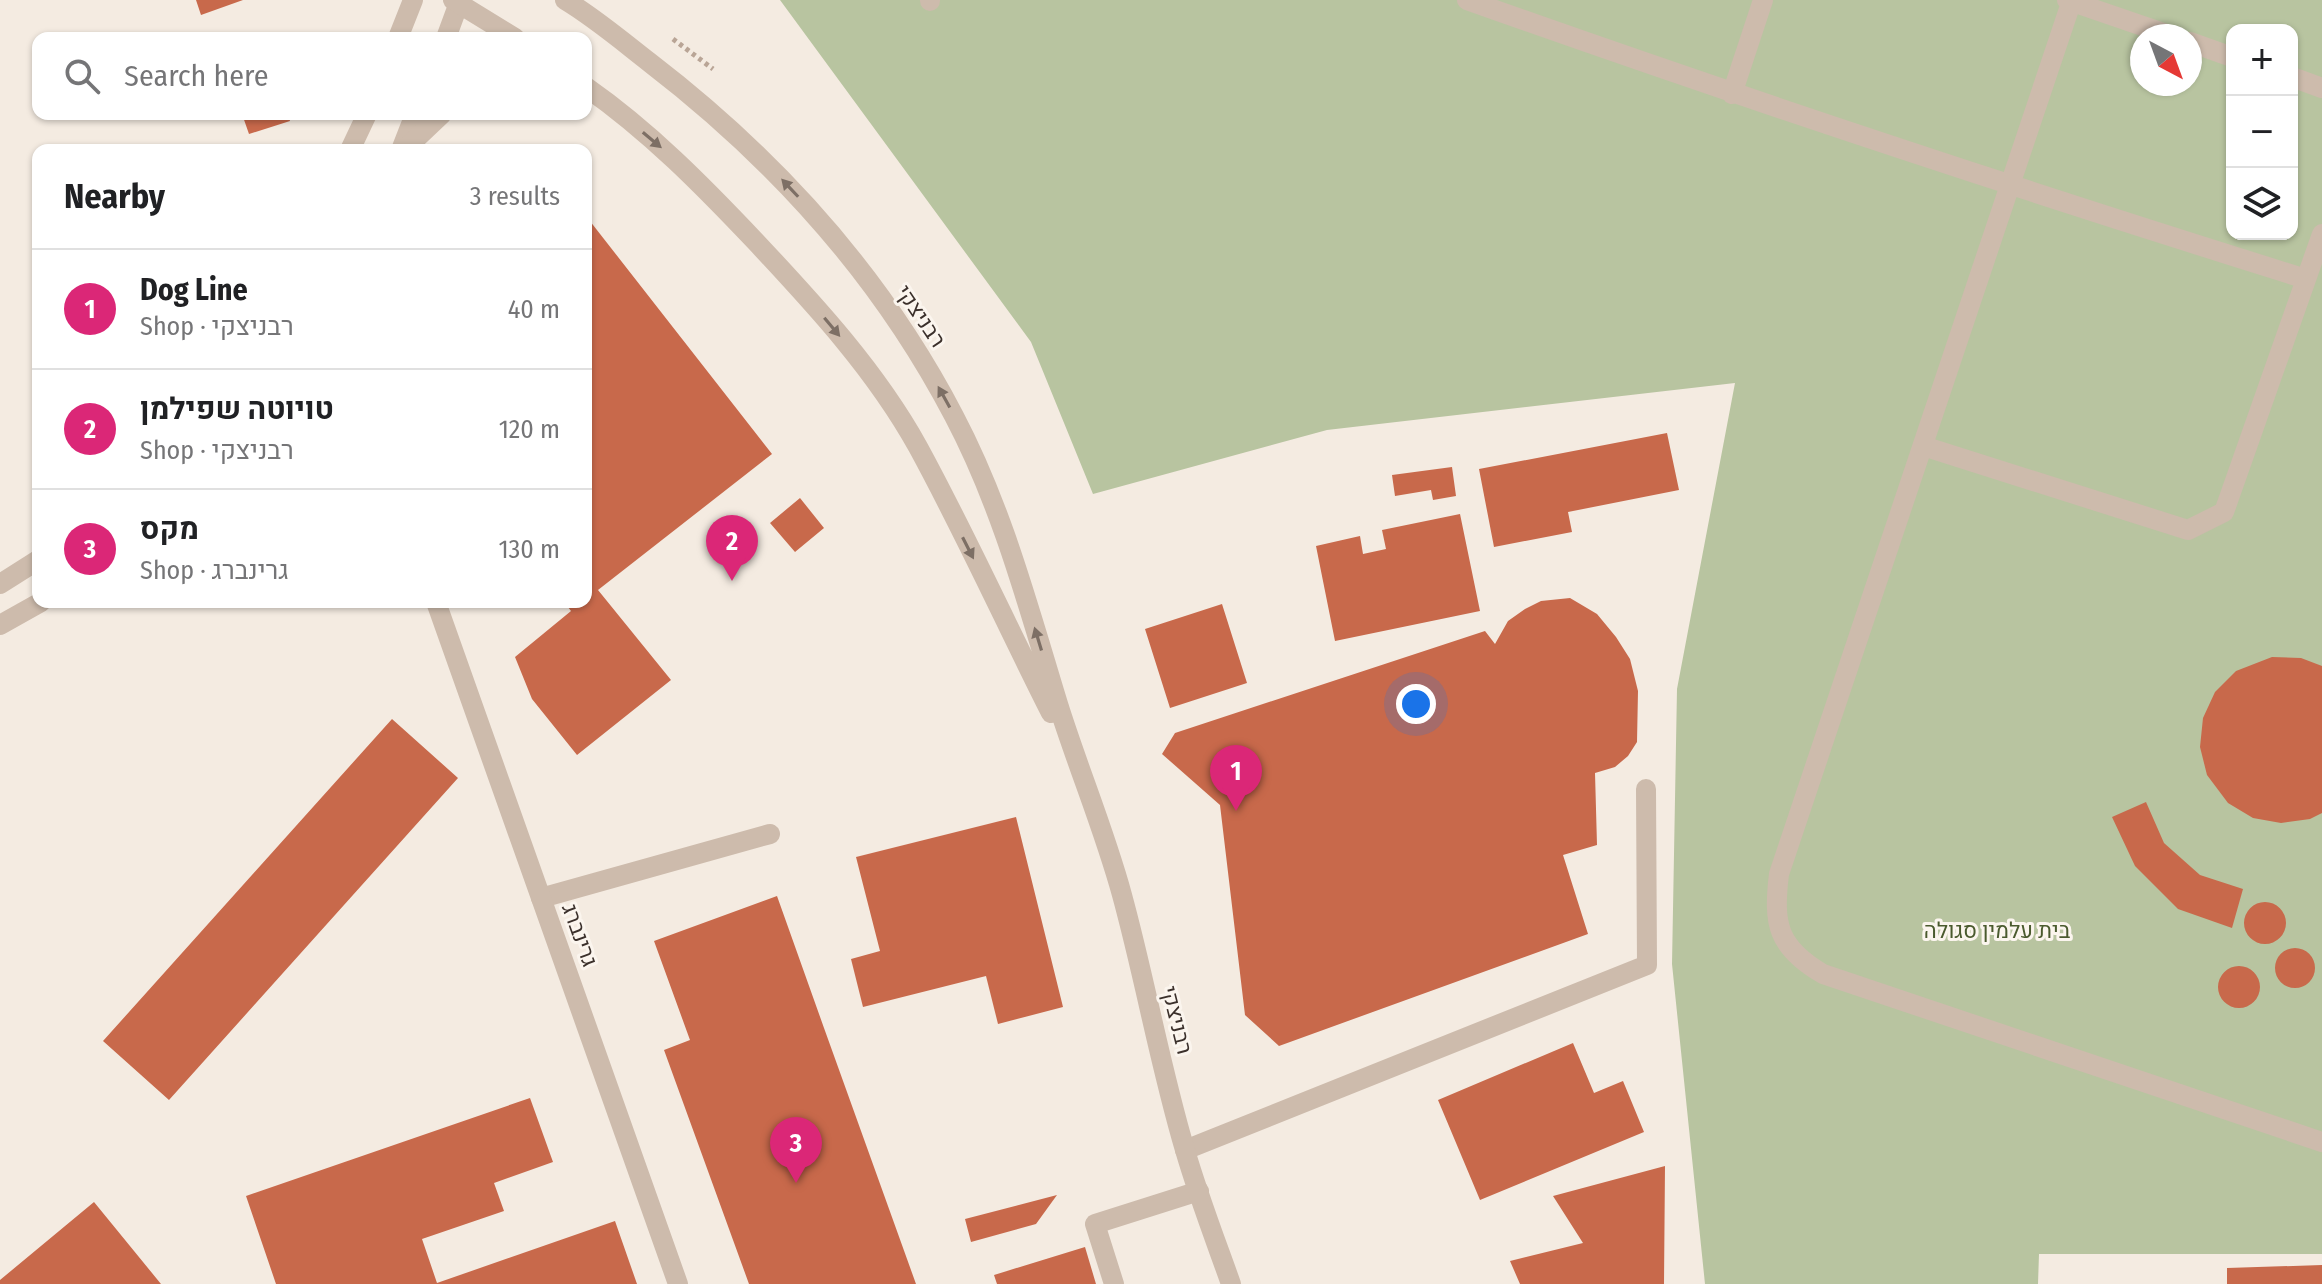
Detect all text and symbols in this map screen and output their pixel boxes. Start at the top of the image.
north arrow [2130,24,2202,96]
map controls [2226,24,2298,240]
button: + [2226,24,2298,96]
search box [32,32,592,120]
icon: search [60,54,104,98]
text: Search here [124,58,269,94]
button: − [2226,96,2298,168]
one-way arrow [642,131,662,148]
button: layers [2226,168,2298,240]
text: Nearby [64,176,165,217]
one-way arrow [782,179,800,198]
text: 3 results [470,181,560,212]
text: Dog Line [140,272,248,308]
street label: רבניצקי [890,280,952,352]
text: 1 [85,294,96,325]
text: 40 m [508,294,560,325]
text: Shop · רבניצקי [140,311,294,342]
one-way arrow [823,317,840,337]
one-way arrow [937,386,951,408]
text: טויוטה שפילמן [140,391,334,427]
text: 2 [84,414,96,445]
text: 120 m [499,414,560,445]
text: Shop · רבניצקי [140,435,294,466]
text: מקס [140,511,199,547]
pin: 2 [706,515,758,581]
text: 3 [84,534,96,565]
text: 130 m [498,534,560,565]
one-way arrow [961,536,975,559]
text: Shop · גרינברג [140,555,288,586]
one-way arrow [1031,626,1044,650]
your location [1396,684,1436,724]
pin: 1 [1210,745,1262,811]
street label: גרינברג [556,900,604,970]
park label: בית עלמין סגולה [1924,917,2071,944]
street label: רבניצקי [1156,983,1198,1057]
pin: 3 [770,1117,822,1183]

